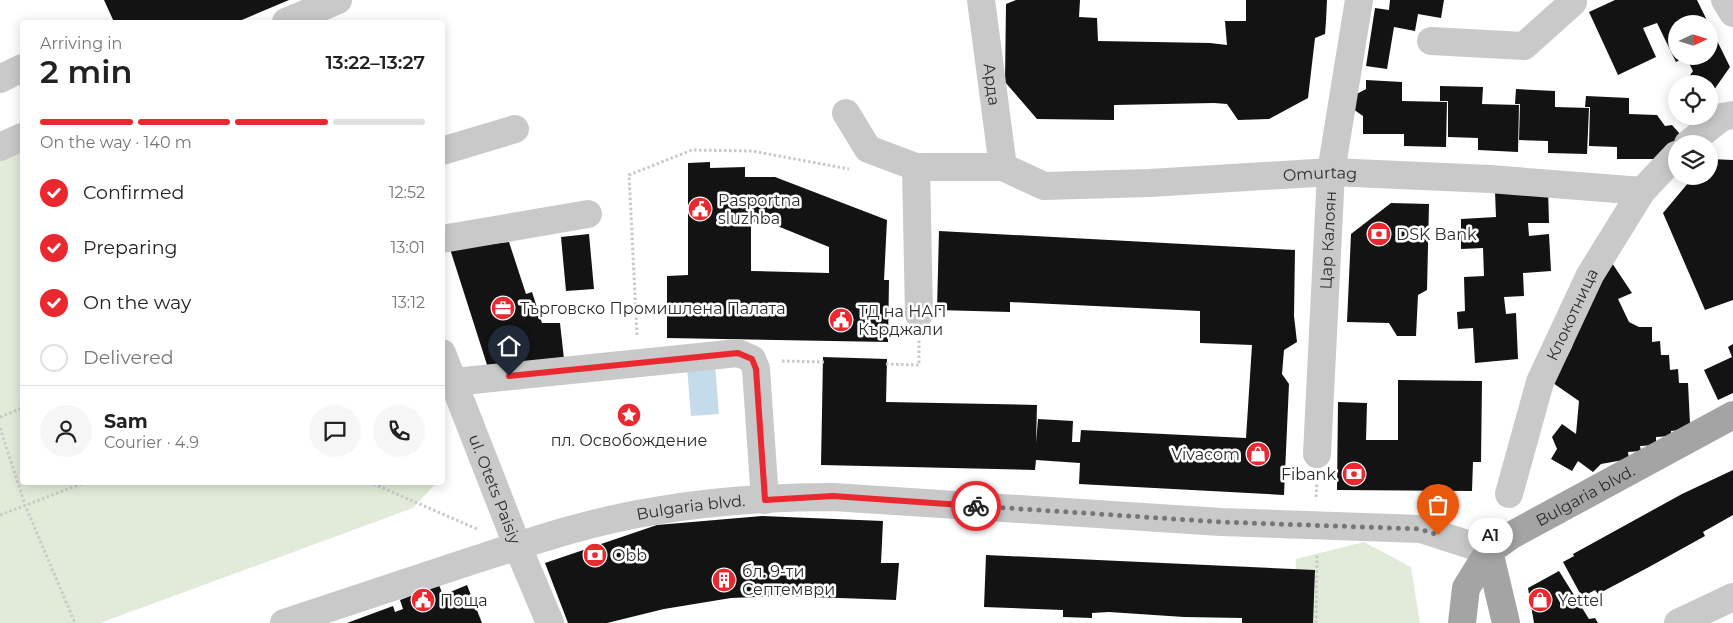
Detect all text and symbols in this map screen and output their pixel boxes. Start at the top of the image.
north arrow [1668,15,1718,65]
map controls [1668,15,1718,185]
text: Arriving in [40,34,122,53]
text: 13:22–13:27 [325,51,425,74]
text: 2 min [40,52,132,91]
street label: Арда [979,62,1004,107]
button: locate [1668,75,1718,125]
text: On the way · 140 m [40,133,192,152]
button: layers [1668,135,1718,185]
street label: Omurtag [1282,163,1358,185]
icon: check [40,179,68,207]
text: Confirmed [83,181,184,204]
text: 12:52 [389,183,425,202]
place label: Pasportna sluzhba [718,191,801,228]
street label: Цар Калоян [1316,191,1340,290]
public building icon: Pasportna sluzhba [687,196,713,222]
bank icon: DSK Bank [1366,221,1392,247]
place label: DSK Bank [1396,225,1477,244]
icon: check [40,234,68,262]
text: Preparing [83,236,178,259]
text: 13:01 [390,238,425,257]
street label: Клокотница [1542,265,1602,364]
icon: check [40,289,68,317]
text: On the way [83,291,191,314]
text: 13:12 [392,293,425,312]
office icon: Търговско Промишлена Палата [490,295,516,321]
place label: Търговско Промишлена Палата [520,299,786,318]
place label: ТД на НАП Кърджали [858,302,946,339]
public building icon: ТД на НАП Кърджали [828,307,854,333]
pin [488,325,530,376]
icon: home [495,332,523,360]
text: Delivered [83,346,174,369]
place icon: пл. Освобождение [616,402,642,428]
button: person [40,405,92,457]
button: chat [309,405,361,457]
button: phone [373,405,425,457]
text: Sam [104,410,148,433]
place label: пл. Освобождение [551,431,707,450]
street label: ul. Otets Paisiy [465,432,525,547]
text: Courier · 4.9 [104,433,199,452]
shop icon: Vivacom [1245,441,1271,467]
place label: Vivacom [1171,445,1240,464]
bank icon: Fibank [1341,461,1367,487]
street label: Bulgaria blvd. [1533,461,1638,530]
place label: Fibank [1281,465,1336,484]
courier [951,481,1001,531]
pin [1417,484,1459,535]
street label: Bulgaria blvd. [635,491,746,524]
icon: bag [1424,491,1452,519]
icon: bike [962,492,990,520]
callout: A1 [1468,518,1513,552]
text: A1 [1482,526,1499,545]
bank icon: Obb [582,542,608,568]
place label: Obb [612,546,647,565]
place label: бл. 9-ти Септември [742,562,835,599]
building icon: бл. 9-ти Септември [711,567,737,593]
public building icon: Поща [410,587,436,613]
shop icon: Yettel [1527,587,1553,613]
place label: Поща [440,591,488,610]
place label: Yettel [1558,591,1603,610]

